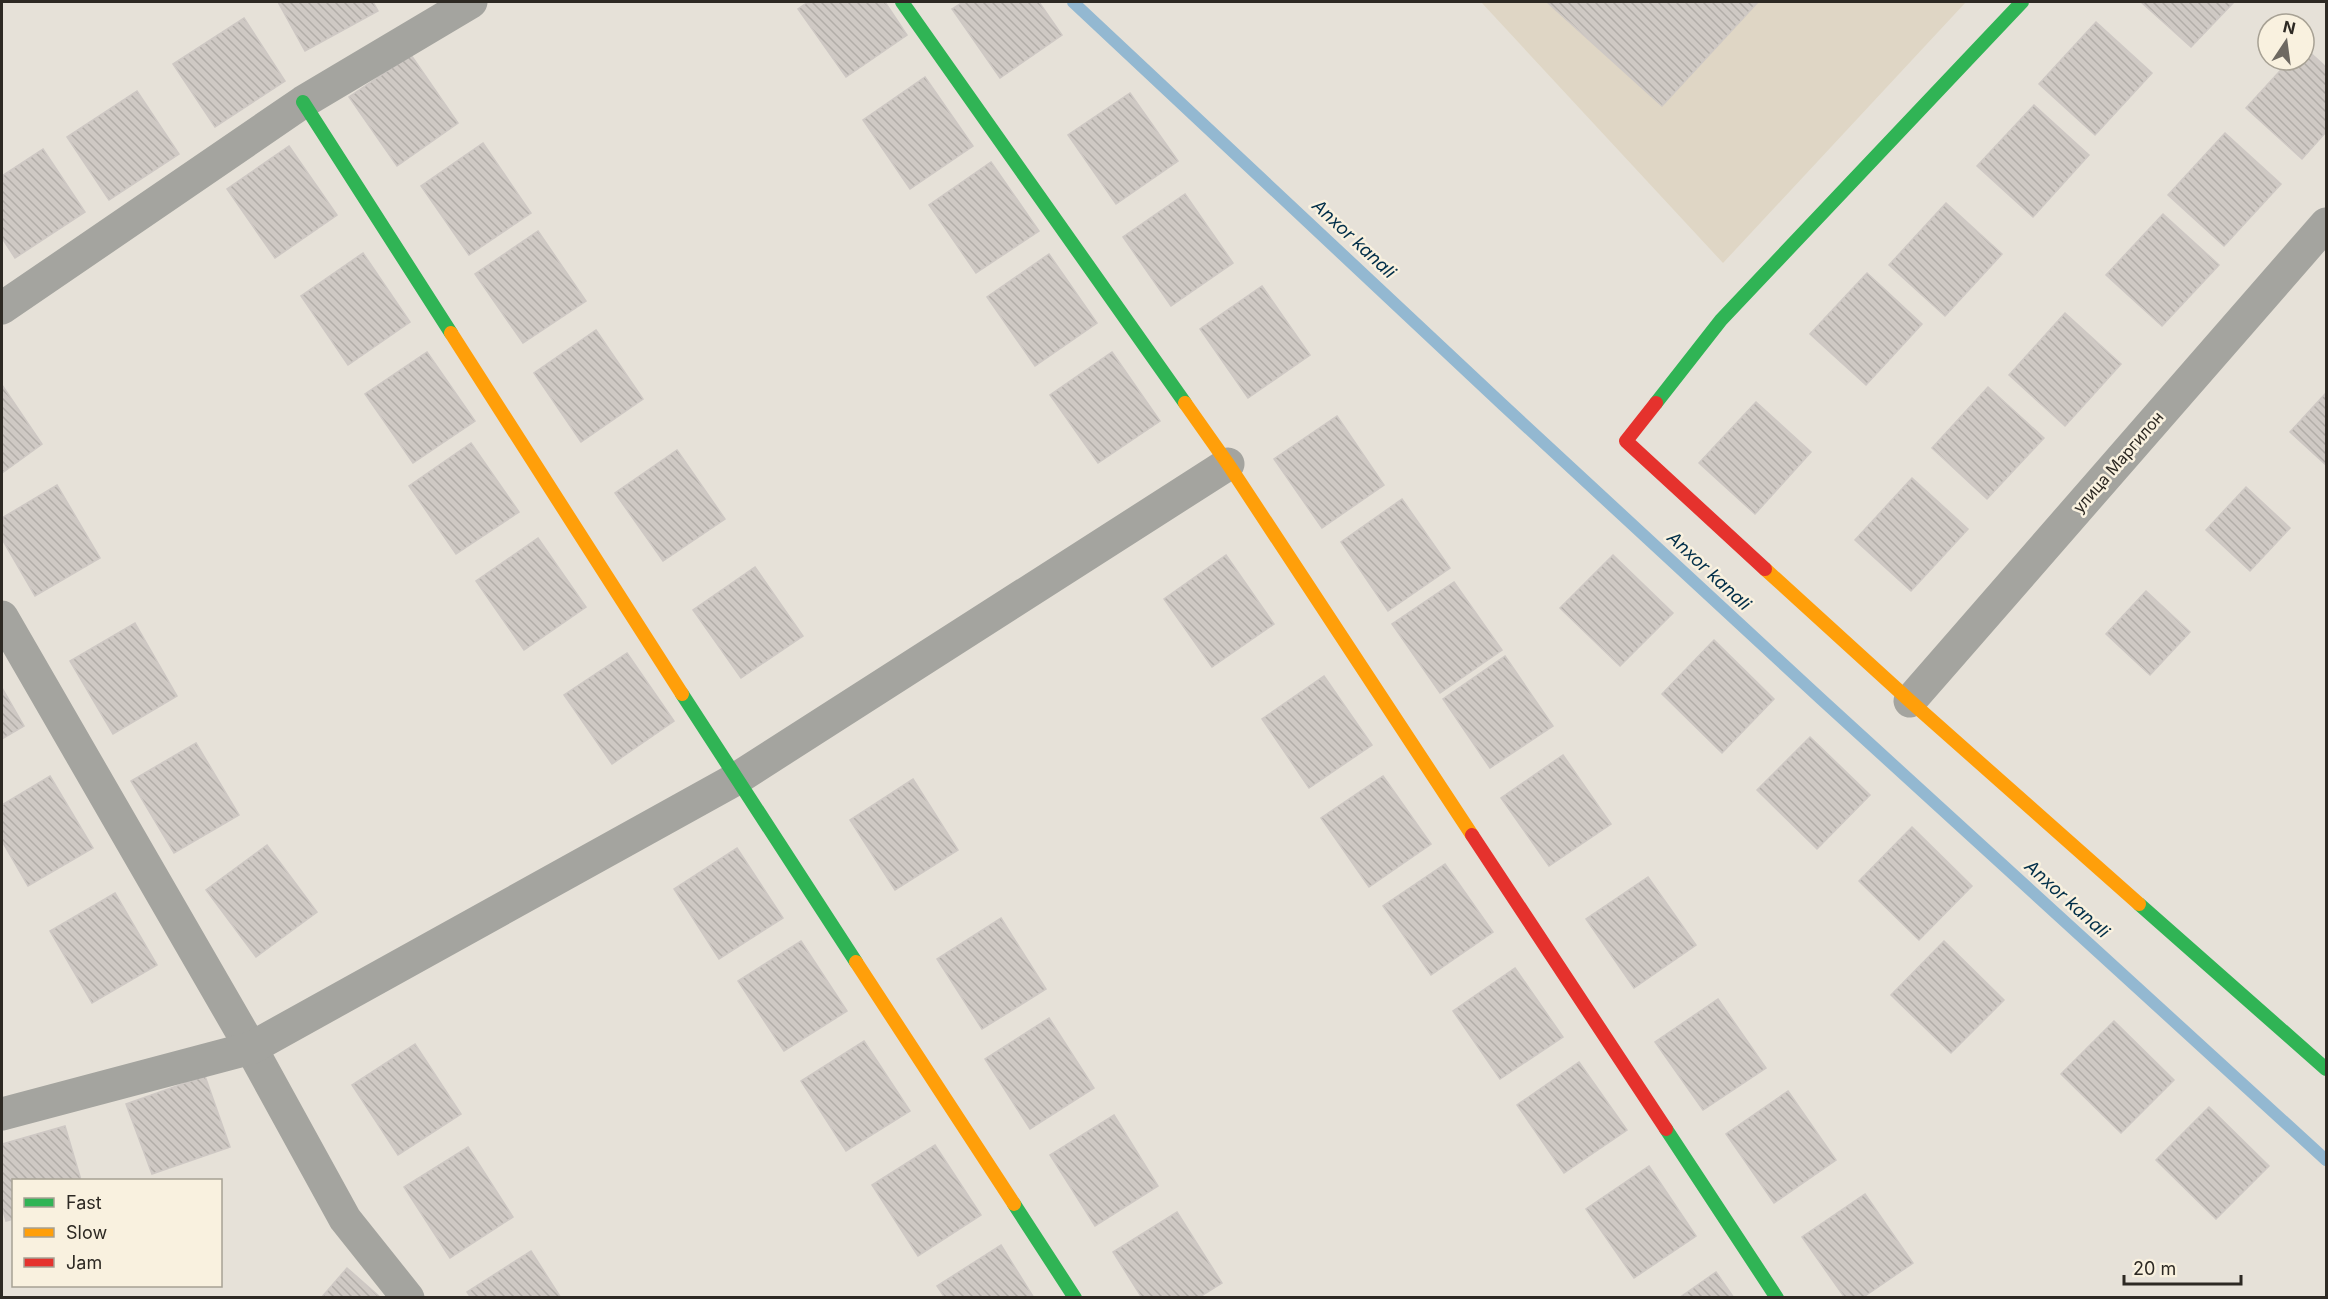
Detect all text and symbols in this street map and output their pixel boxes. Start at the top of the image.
north arrow [2256,12,2316,72]
text: N [2281,16,2298,39]
water label: Anxor kanali [1308,194,1401,283]
street label: улица Маргилон [2068,407,2168,517]
water label: Anxor kanali [1663,526,1756,615]
water label: Anxor kanali [2020,855,2114,942]
legend [12,1179,222,1287]
text: Fast [66,1192,102,1213]
text: Slow [66,1222,107,1243]
scale bar [2124,1248,2241,1286]
text: Jam [66,1252,102,1273]
text: 20 m [2133,1258,2176,1279]

